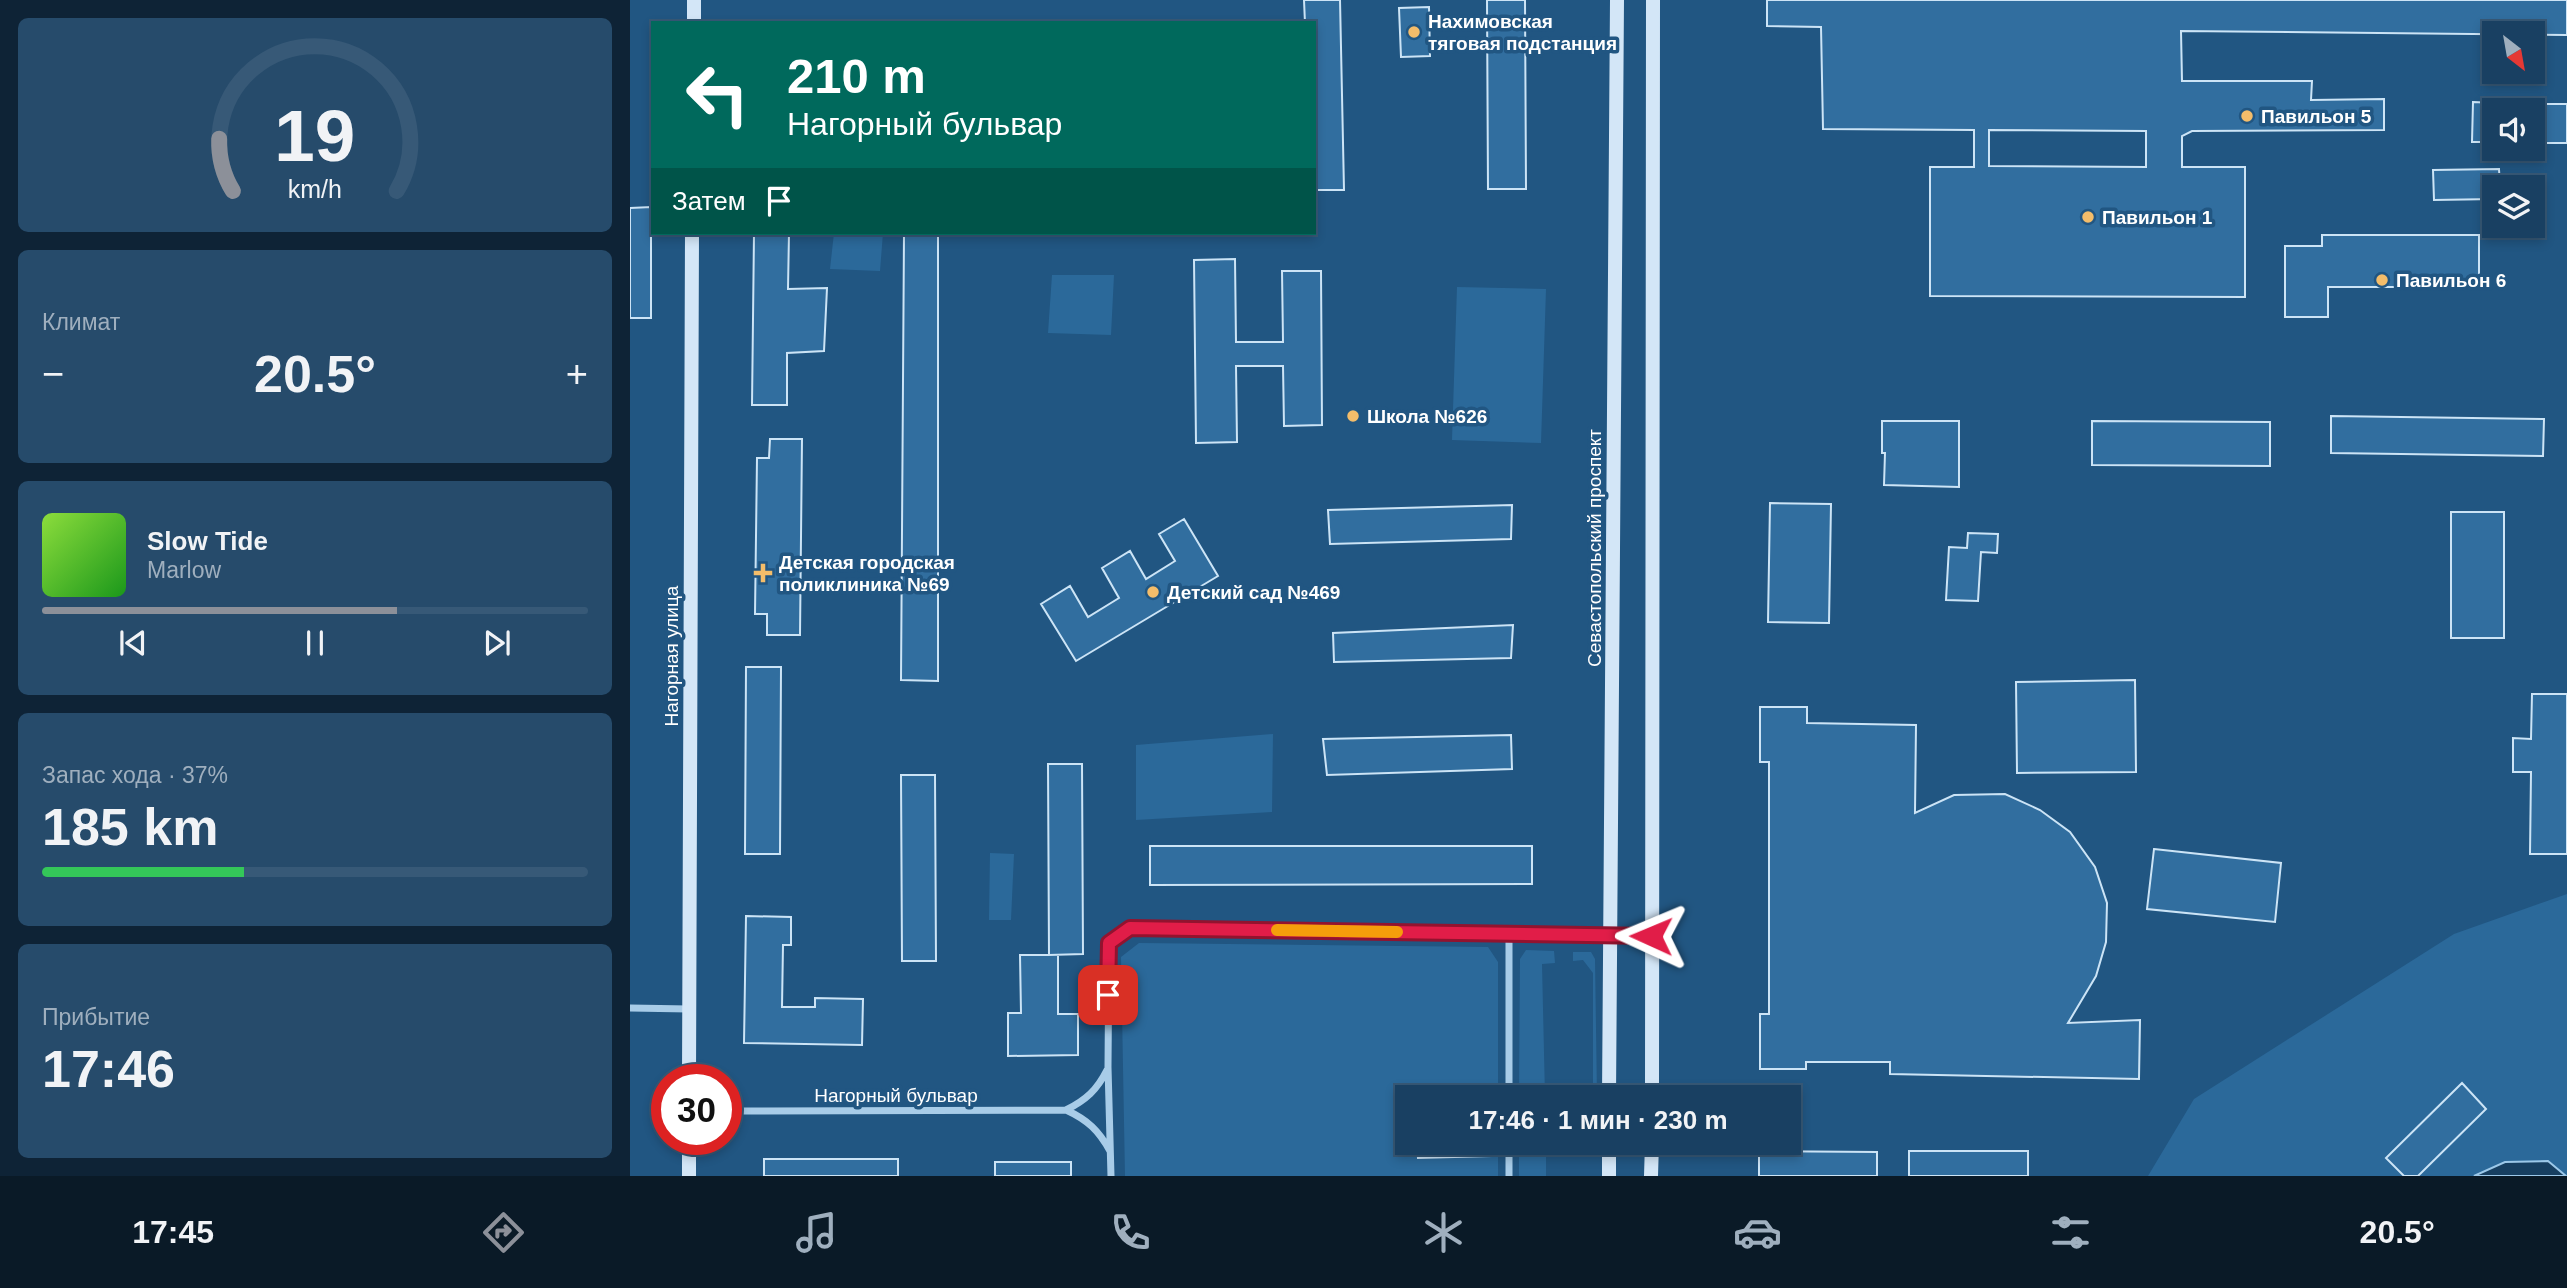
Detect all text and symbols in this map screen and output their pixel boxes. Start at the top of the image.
place label: Нахимовская тяговая подстанция [1428,11,1617,54]
north arrow [2482,21,2544,84]
map controls [2482,21,2545,238]
marker: Нахимовская тяговая подстанция [1406,24,1422,40]
icon: left [672,49,763,140]
text: 210 m [787,49,926,103]
text: 19 [275,95,355,176]
button: sound [2482,98,2545,161]
text: Нагорный бульвар [787,106,1062,142]
place label: Павильон 5 [2261,106,2372,127]
marker: Павильон 5 [2239,108,2255,124]
text: km/h [288,175,342,203]
button: layers [2482,175,2545,238]
icon: arrive [760,182,798,220]
text: Затем [672,186,746,216]
place label: Павильон 1 [2102,207,2213,228]
marker: Павильон 1 [2080,209,2096,225]
place label: Павильон 6 [2396,270,2506,291]
marker: Павильон 6 [2374,272,2390,288]
text: Климат [42,309,120,335]
text: 20.5° [254,345,376,403]
text: − [42,353,64,395]
text: + [566,353,588,395]
place label: Школа №626 [1367,406,1487,427]
marker: Школа №626 [1345,408,1361,424]
street label: Севастопольский проспект [1584,429,1605,667]
text: Slow Tide [147,526,268,556]
place label: Детская городская поликлиника №69 [779,552,955,595]
text: Marlow [147,557,221,583]
marker: Детская городская поликлиника №69 [753,563,773,583]
place label: Детский сад №469 [1167,582,1340,603]
marker: Детский сад №469 [1145,584,1161,600]
street label: Нагорная улица [661,585,682,726]
icon: previous [114,624,152,662]
icon: pause [296,624,334,662]
icon: next [478,624,516,662]
text: Запас хода · 37% [42,762,228,788]
text: 185 km [42,798,218,856]
position arrow [1614,899,1688,973]
pin [1078,965,1138,1025]
icon: arrive [1089,976,1127,1014]
text: Прибытие [42,1004,150,1030]
text: 17:46 [42,1040,175,1098]
speed limit sign: 30 [651,1064,742,1155]
street label: Нагорный бульвар [814,1085,978,1106]
text: 17:46 · 1 мин · 230 m [1468,1105,1728,1135]
icon: directions [479,1208,528,1257]
icon: music [792,1208,841,1257]
icon: phone [1106,1208,1155,1257]
icon: climate [1419,1208,1468,1257]
icon: car [1733,1208,1782,1257]
icon: filters [2046,1208,2095,1257]
text: 17:45 [132,1214,214,1250]
text: 20.5° [2360,1214,2435,1250]

